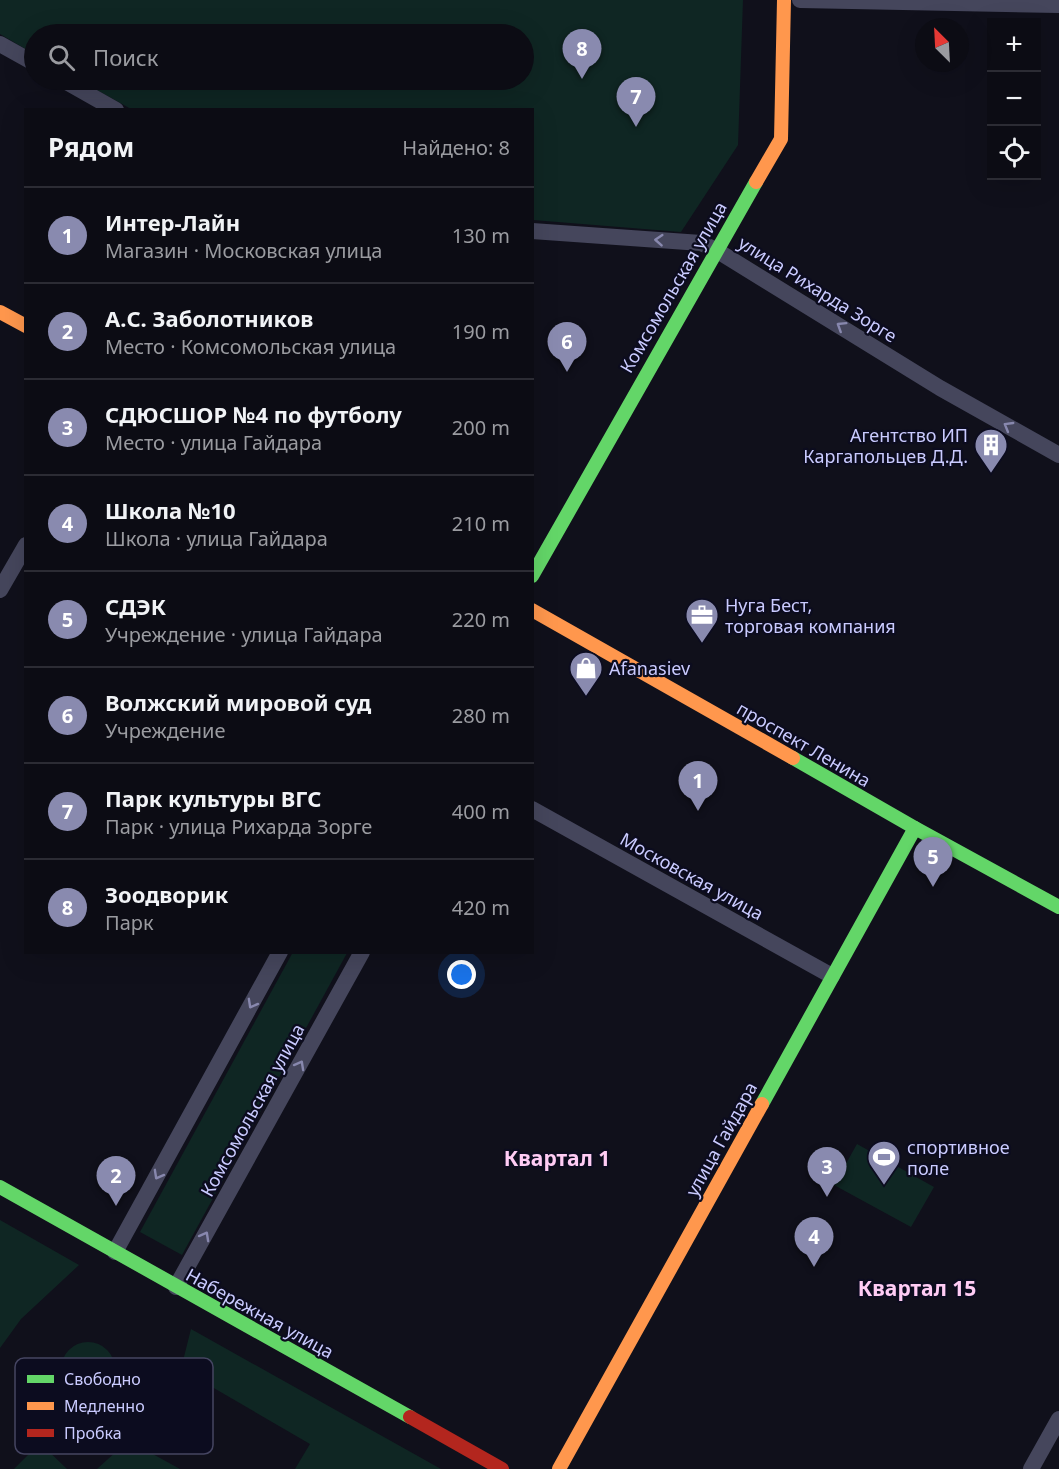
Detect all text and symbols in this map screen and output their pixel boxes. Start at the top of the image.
north arrow [915,18,969,72]
map controls [987,18,1041,180]
button: + [987,18,1041,72]
search box [24,24,534,90]
pin: 8 [562,29,602,79]
icon: search [45,41,78,74]
text: Поиск [93,42,158,72]
button: − [987,72,1041,126]
pin: 7 [616,78,656,127]
button: locate [987,126,1041,180]
text: Рядом [48,129,134,165]
text: Найдено: 8 [402,134,510,161]
street label: Комсомольская улица [614,197,732,377]
text: Интер-Лайн [105,207,240,237]
text: 1 [62,222,73,249]
text: 130 m [452,222,510,249]
street label: улица Рихарда Зорге [734,230,902,348]
one-way arrow [655,234,664,247]
text: Магазин · Московская улица [105,237,382,264]
text: А.С. Заболотников [105,303,313,333]
text: 2 [62,318,73,345]
text: 190 m [452,318,510,345]
pin: 6 [548,322,586,372]
one-way arrow [837,322,847,334]
text: Место · Комсомольская улица [105,333,396,360]
text: СДЮСШОР №4 по футболу [105,399,402,429]
text: 3 [62,414,73,441]
text: 200 m [452,414,510,441]
one-way arrow [1004,422,1014,434]
place label: Агентство ИП Каргапольцев Д.Д. [803,423,968,468]
building icon: Агентство ИП Каргапольцев Д.Д. [973,427,1009,474]
text: Место · улица Гайдара [105,429,322,456]
text: Школа №10 [105,495,236,525]
text: 4 [62,510,73,537]
text: 210 m [452,510,510,537]
text: Школа · улица Гайдара [105,525,328,552]
text: СДЭК [105,591,166,621]
place label: Нуга Бест, торговая компания [725,593,896,638]
office icon: Нуга Бест, торговая компания [684,597,720,644]
text: 5 [62,606,73,633]
text: 220 m [452,606,510,633]
text: Учреждение · улица Гайдара [105,621,383,648]
shop icon: Afanasiev [568,650,604,697]
place label: Afanasiev [609,656,691,680]
text: Волжский мировой суд [105,687,371,717]
street label: проспект Ленина [733,696,875,792]
text: 6 [62,702,73,729]
text: 280 m [452,702,510,729]
text: Учреждение [105,717,226,744]
pin: 1 [678,762,718,811]
text: Парк культуры ВГС [105,783,321,813]
text: 7 [62,798,73,825]
text: 400 m [452,798,510,825]
text: Парк · улица Рихарда Зорге [105,813,372,840]
street label: Московская улица [616,827,768,925]
pin: 5 [914,838,952,887]
text: Зоодворик [105,879,228,909]
text: 8 [62,894,73,921]
text: 420 m [452,894,510,921]
text: Парк [105,909,154,936]
your location [447,960,476,989]
one-way arrow [248,998,259,1008]
street label: Комсомольская улица [195,1019,309,1201]
one-way arrow [292,1061,304,1071]
street label: улица Гайдара [680,1078,762,1200]
place label: спортивное поле [907,1135,1010,1180]
sports icon: спортивное поле [866,1139,902,1186]
district label: Квартал 1 [504,1144,610,1172]
pin: 3 [808,1148,846,1197]
pin: 2 [96,1156,136,1206]
one-way arrow [154,1168,165,1179]
pin: 4 [794,1218,834,1267]
one-way arrow [198,1231,209,1242]
street label: Набережная улица [182,1262,338,1364]
district label: Квартал 15 [858,1274,976,1302]
legend [15,1358,213,1454]
text: Свободно [64,1368,141,1390]
text: Медленно [64,1395,145,1417]
text: Пробка [64,1422,122,1444]

